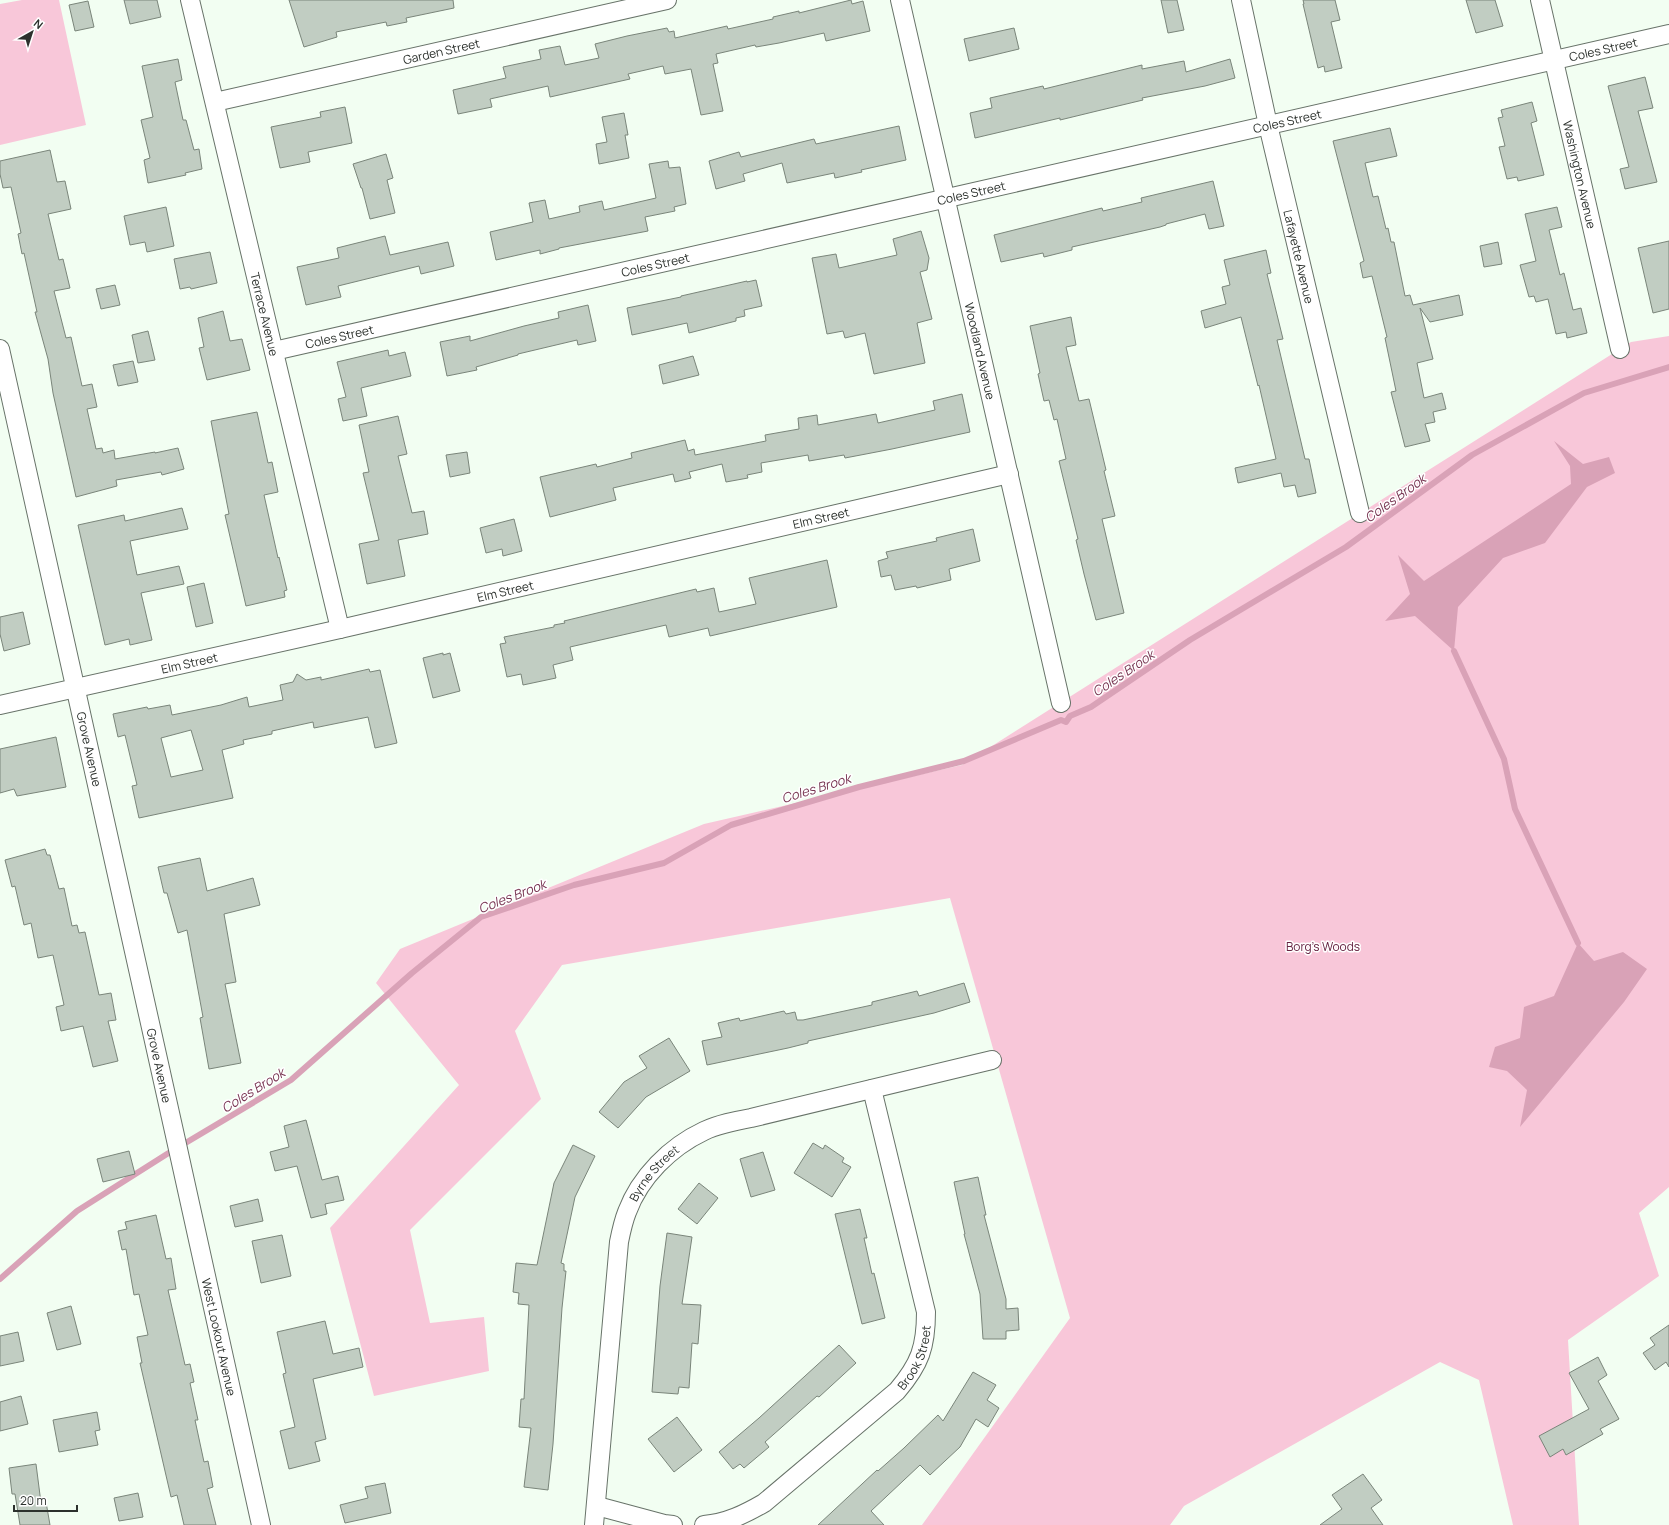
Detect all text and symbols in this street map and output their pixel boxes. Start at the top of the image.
north arrow [12,12,52,52]
text: N [31,16,46,32]
street label: Coles Street [1567,33,1639,65]
street label: Garden Street [401,34,481,68]
street label: Coles Street [1251,105,1323,137]
street label: Washington Avenue [1559,119,1601,230]
street label: Coles Street [935,177,1007,209]
street label: Lafayette Avenue [1280,208,1318,305]
street label: Coles Street [619,248,691,280]
street label: Terrace Avenue [247,271,283,358]
street label: Woodland Avenue [961,301,1000,401]
street label: Coles Street [304,320,375,352]
water label: Coles Brook [1361,468,1431,526]
street label: Elm Street [791,503,851,532]
street label: Elm Street [475,576,535,605]
water label: Coles Brook [1088,644,1160,700]
street label: Elm Street [159,648,219,677]
street label: Grove Avenue [73,710,106,788]
water label: Coles Brook [779,768,855,807]
water label: Coles Brook [475,874,551,917]
park label: Borg's Woods [1286,938,1360,955]
street label: Grove Avenue [143,1027,176,1104]
water label: Coles Brook [218,1062,290,1117]
street label: Byrne Street [625,1140,682,1204]
street label: West Lookout Avenue [198,1277,241,1397]
street label: Brook Street [893,1324,934,1393]
scale bar [14,1487,77,1513]
text: 20 m [20,1492,47,1509]

